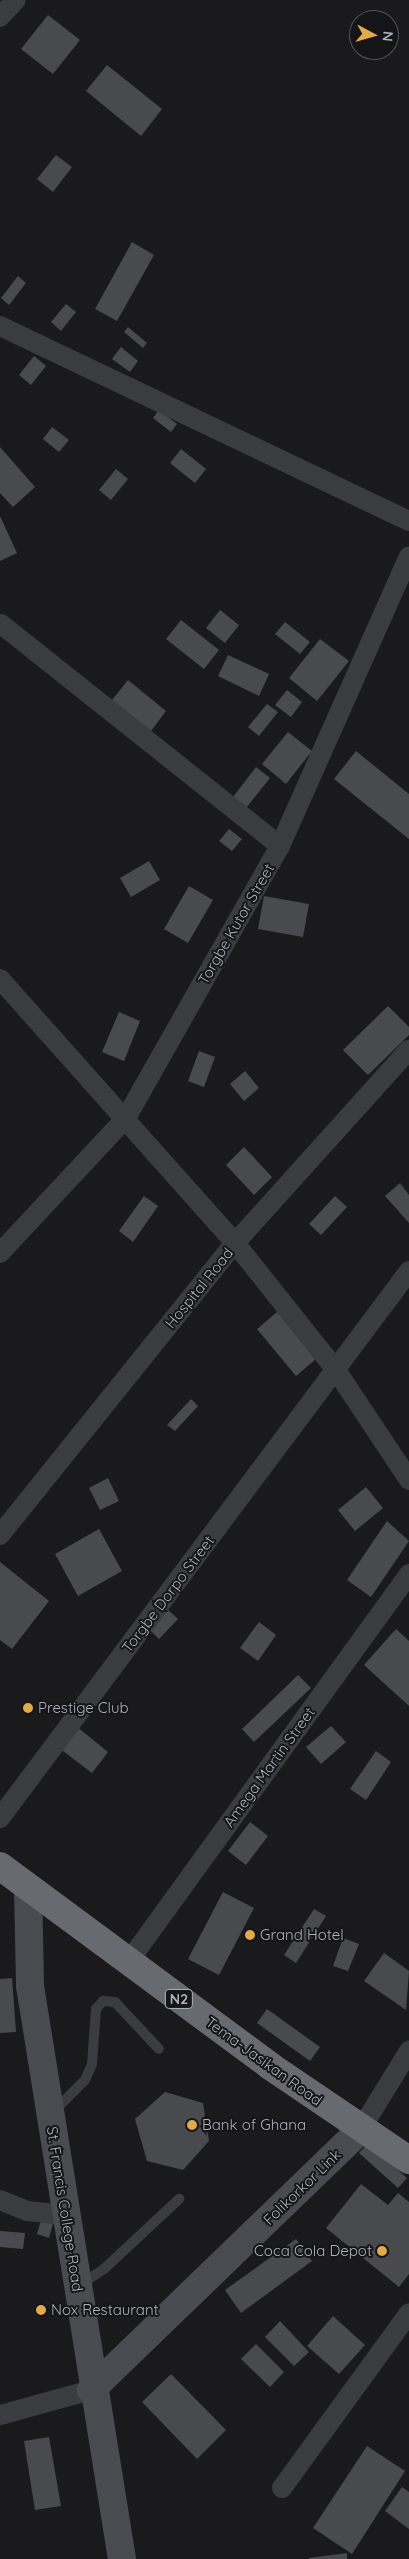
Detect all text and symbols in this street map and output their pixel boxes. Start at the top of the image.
north arrow [349,10,399,60]
text: N [378,30,397,43]
street label: Torgbe Kutor Street [194,860,278,988]
street label: Hospital Road [161,1244,237,1332]
street label: Torgbe Dorpo Street [118,1532,218,1656]
place label: Prestige Club [38,1699,129,1717]
marker: Prestige Club [22,1702,34,1714]
street label: Amega Martin Street [220,1704,318,1830]
place label: Grand Hotel [260,1926,344,1944]
marker: Grand Hotel [244,1929,256,1941]
road number: N2 [164,1988,194,2010]
street label: Tema-Jasikan Road [202,2013,326,2109]
place label: Bank of Ghana [202,2116,306,2134]
marker: Bank of Ghana [186,2119,198,2131]
street label: St. Francis College Road [43,2125,87,2293]
street label: Folikorkor Link [259,2145,345,2229]
place label: Coca Cola Depot [254,2242,372,2260]
marker: Coca Cola Depot [376,2245,388,2257]
place label: Nox Restaurant [51,2301,159,2319]
marker: Nox Restaurant [35,2304,47,2316]

